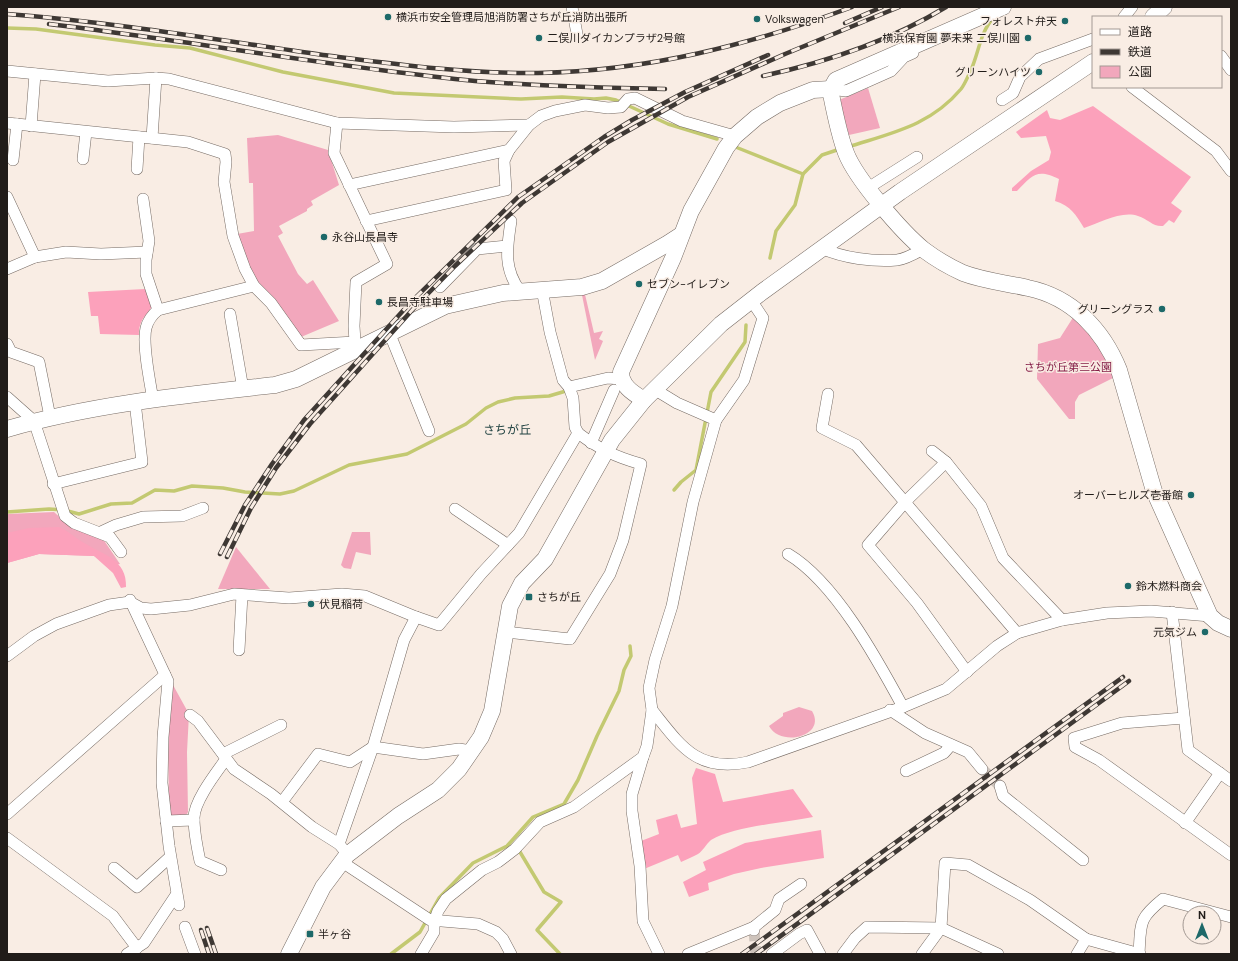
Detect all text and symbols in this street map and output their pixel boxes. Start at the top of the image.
place label: 横浜市安全管理局旭消防署さちが丘消防出張所 [396,10,628,24]
marker: 横浜市安全管理局旭消防署さちが丘消防出張所 [383,12,393,22]
place label: Volkswagen [765,12,824,26]
marker: Volkswagen [752,14,762,24]
place label: フォレスト弁天 [980,14,1057,28]
marker: フォレスト弁天 [1060,16,1070,26]
legend [1092,16,1222,88]
text: 道路 [1128,24,1152,40]
place label: 二俣川ダイカンプラザ2号館 [547,31,685,45]
place label: 横浜保育園 夢未来 二俣川園 [882,31,1020,45]
marker: 二俣川ダイカンプラザ2号館 [534,33,544,43]
marker: 横浜保育園 夢未来 二俣川園 [1023,33,1033,43]
text: 鉄道 [1128,44,1152,60]
text: 公園 [1128,64,1152,80]
place label: グリーンハイツ [955,65,1031,79]
marker: グリーンハイツ [1034,67,1044,77]
place label: 永谷山長昌寺 [332,230,398,244]
marker: 永谷山長昌寺 [319,232,329,242]
place label: セブン-イレブン [647,277,730,291]
marker: セブン-イレブン [634,279,644,289]
place label: 長昌寺駐車場 [387,295,453,309]
marker: 長昌寺駐車場 [374,297,384,307]
place label: グリーングラス [1078,302,1154,316]
marker: グリーングラス [1157,304,1167,314]
park label: さちが丘第三公園 [1024,360,1112,374]
district label: さちが丘 [483,422,531,438]
place label: オーバーヒルズ壱番館 [1073,488,1183,502]
marker: オーバーヒルズ壱番館 [1186,490,1196,500]
place label: 鈴木燃料商会 [1136,579,1202,593]
marker: 鈴木燃料商会 [1123,581,1133,591]
place label: さちが丘 [537,590,581,604]
marker: さちが丘 [524,592,534,602]
place label: 伏見稲荷 [319,597,363,611]
marker: 伏見稲荷 [306,599,316,609]
place label: 元気ジム [1153,625,1197,639]
marker: 元気ジム [1200,627,1210,637]
north arrow [1182,905,1222,945]
text: N [1198,908,1206,922]
place label: 半ヶ谷 [318,927,351,941]
marker: 半ヶ谷 [305,929,315,939]

